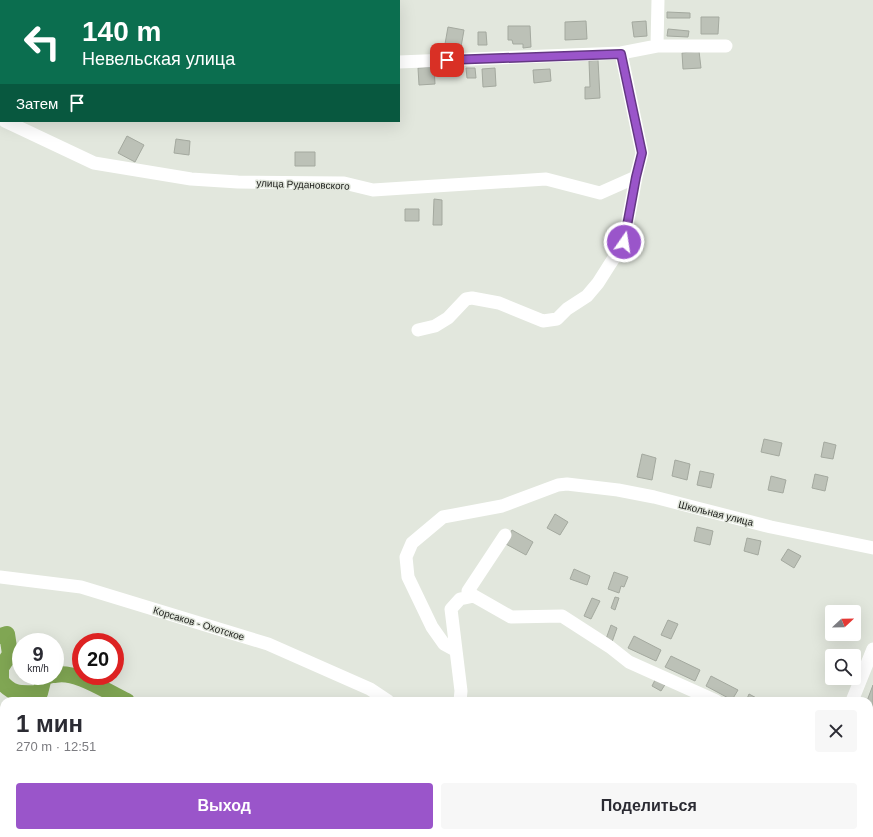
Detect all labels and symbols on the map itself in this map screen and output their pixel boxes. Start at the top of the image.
pin [430,43,464,77]
street label: улица Рудановского [256,177,350,192]
position arrow [603,221,645,263]
street label: Школьная улица [677,499,755,528]
street label: Корсаков - Охотское [152,604,246,643]
north arrow [825,605,861,641]
speed limit sign: 20 [72,633,124,685]

